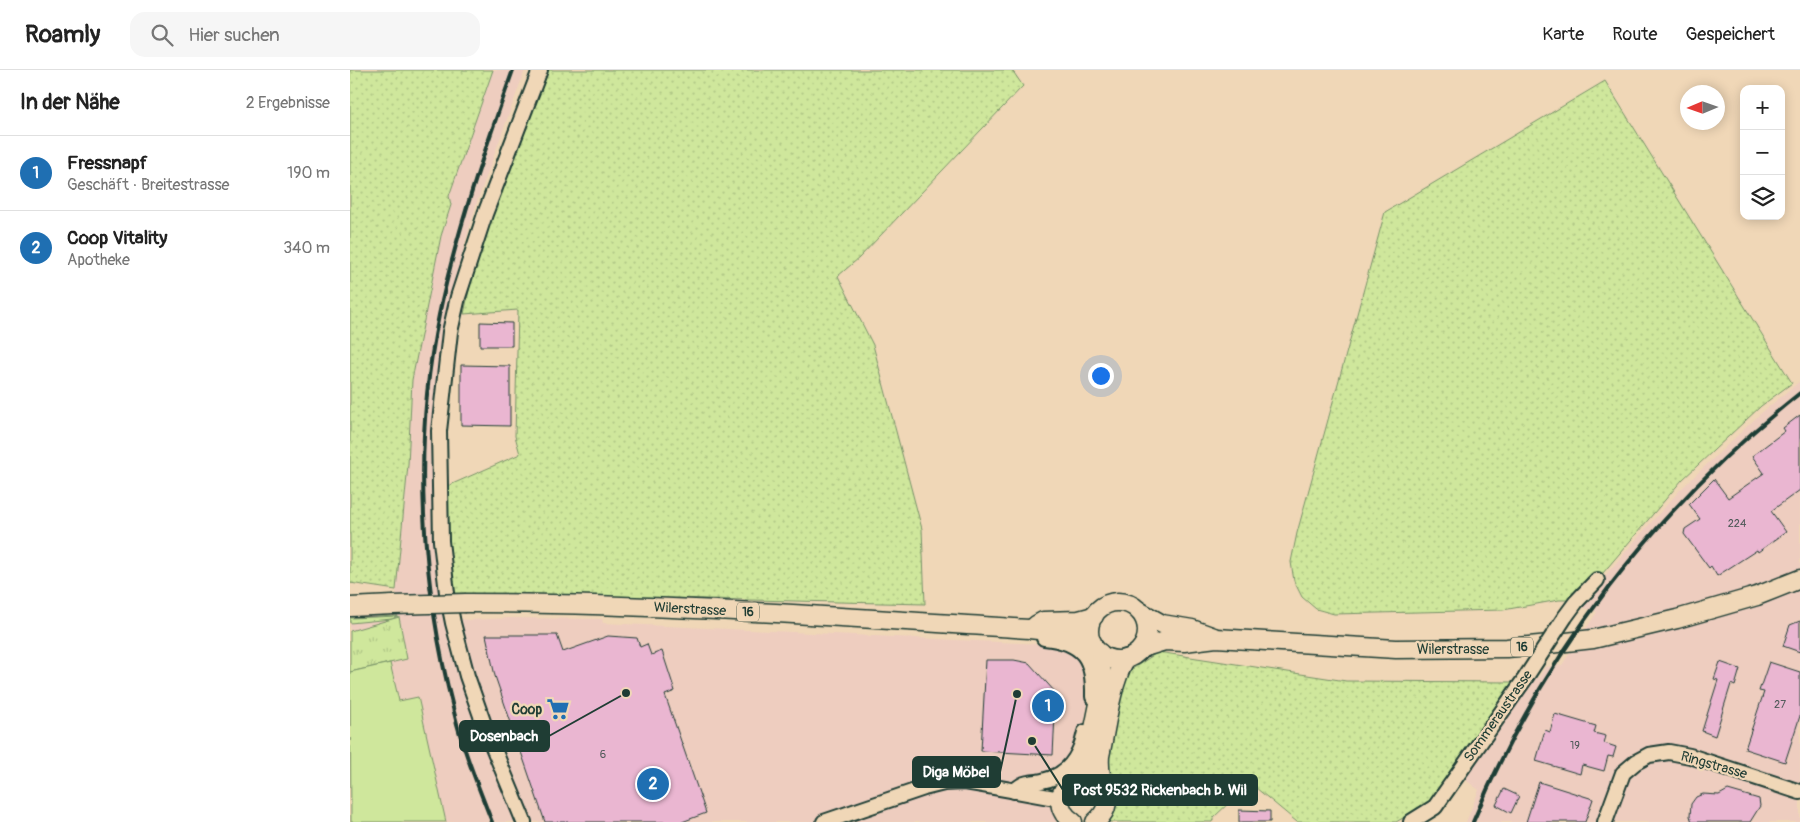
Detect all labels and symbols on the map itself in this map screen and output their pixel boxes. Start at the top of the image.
north arrow [1680,85,1725,130]
your location [1088,363,1114,389]
house number: 224 [1728,517,1747,530]
street label: Wilerstrasse [653,599,727,619]
road number: 16 [737,602,759,622]
road number: 16 [1511,638,1533,656]
street label: Wilerstrasse [1417,641,1489,658]
street label: Sommeraustrasse [1460,667,1536,765]
pin: 1 [1032,687,1064,725]
supermarket icon: Coop [545,696,571,722]
house number: 27 [1774,698,1786,711]
place label: Coop [512,701,542,718]
callout: Dosenbach [460,721,549,751]
text: Dosenbach [470,727,538,746]
house number: 19 [1570,739,1580,752]
street label: Ringstrasse [1679,747,1749,783]
house number: 6 [600,748,606,761]
callout: Diga Möbel [913,757,1000,787]
text: Diga Möbel [922,763,990,782]
pin: 2 [637,765,669,803]
callout: Post 9532 Rickenbach b. Wil [1063,775,1257,805]
text: Post 9532 Rickenbach b. Wil [1073,781,1247,800]

